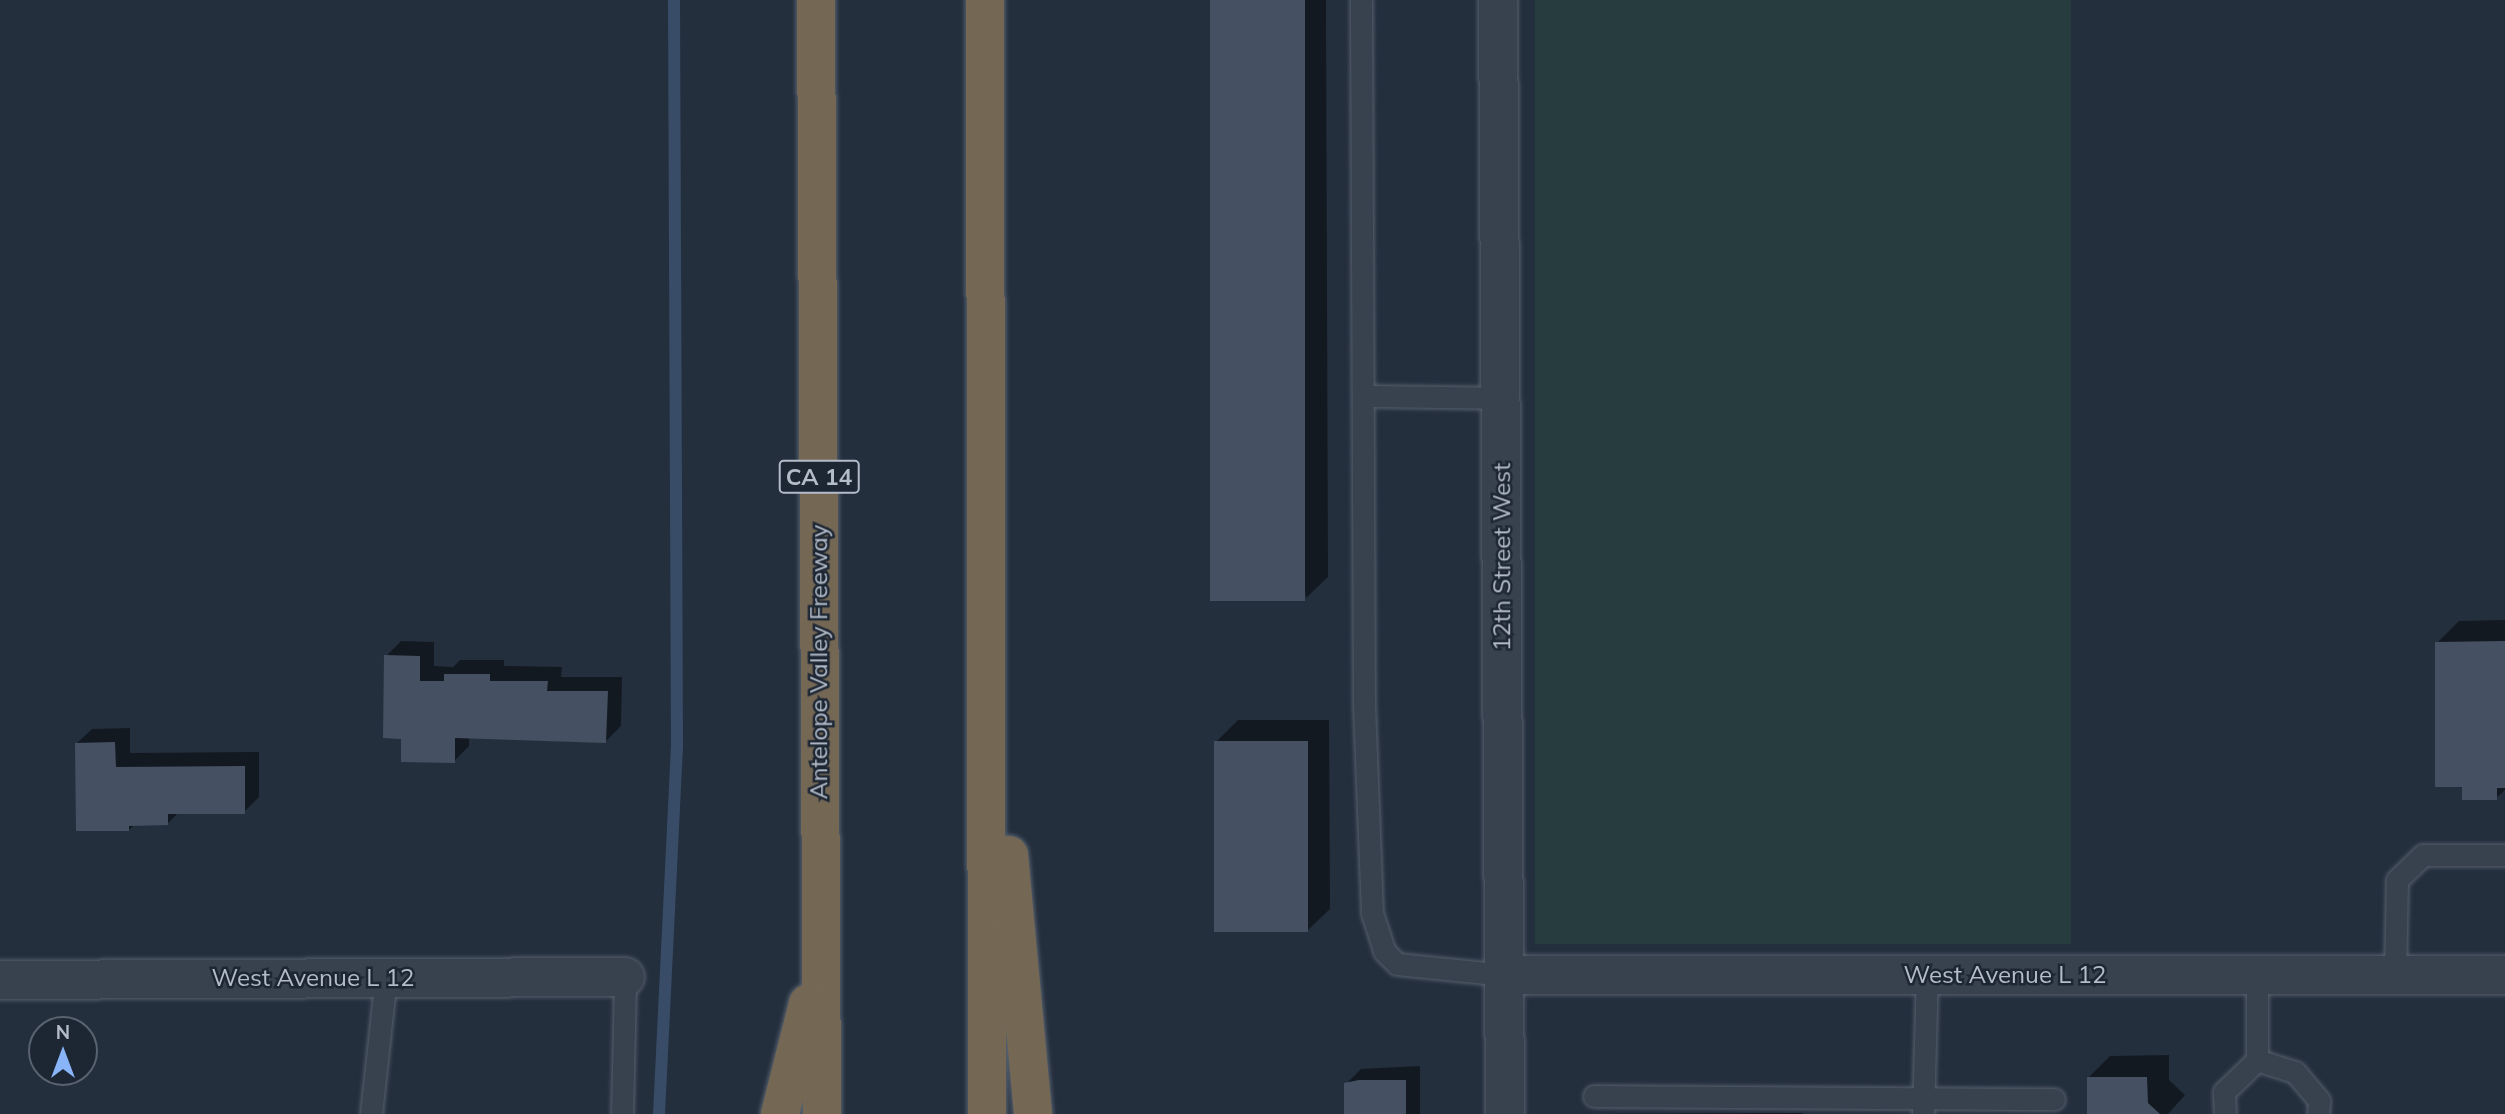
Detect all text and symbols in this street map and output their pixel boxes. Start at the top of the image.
road number: CA 14 [777,457,861,496]
street label: 12th Street West [1488,463,1516,651]
street label: Antelope Valley Freeway [805,525,833,799]
street label: West Avenue L 12 [1904,961,2106,989]
street label: West Avenue L 12 [212,964,414,992]
north arrow [28,1016,98,1086]
text: N [56,1020,70,1044]

